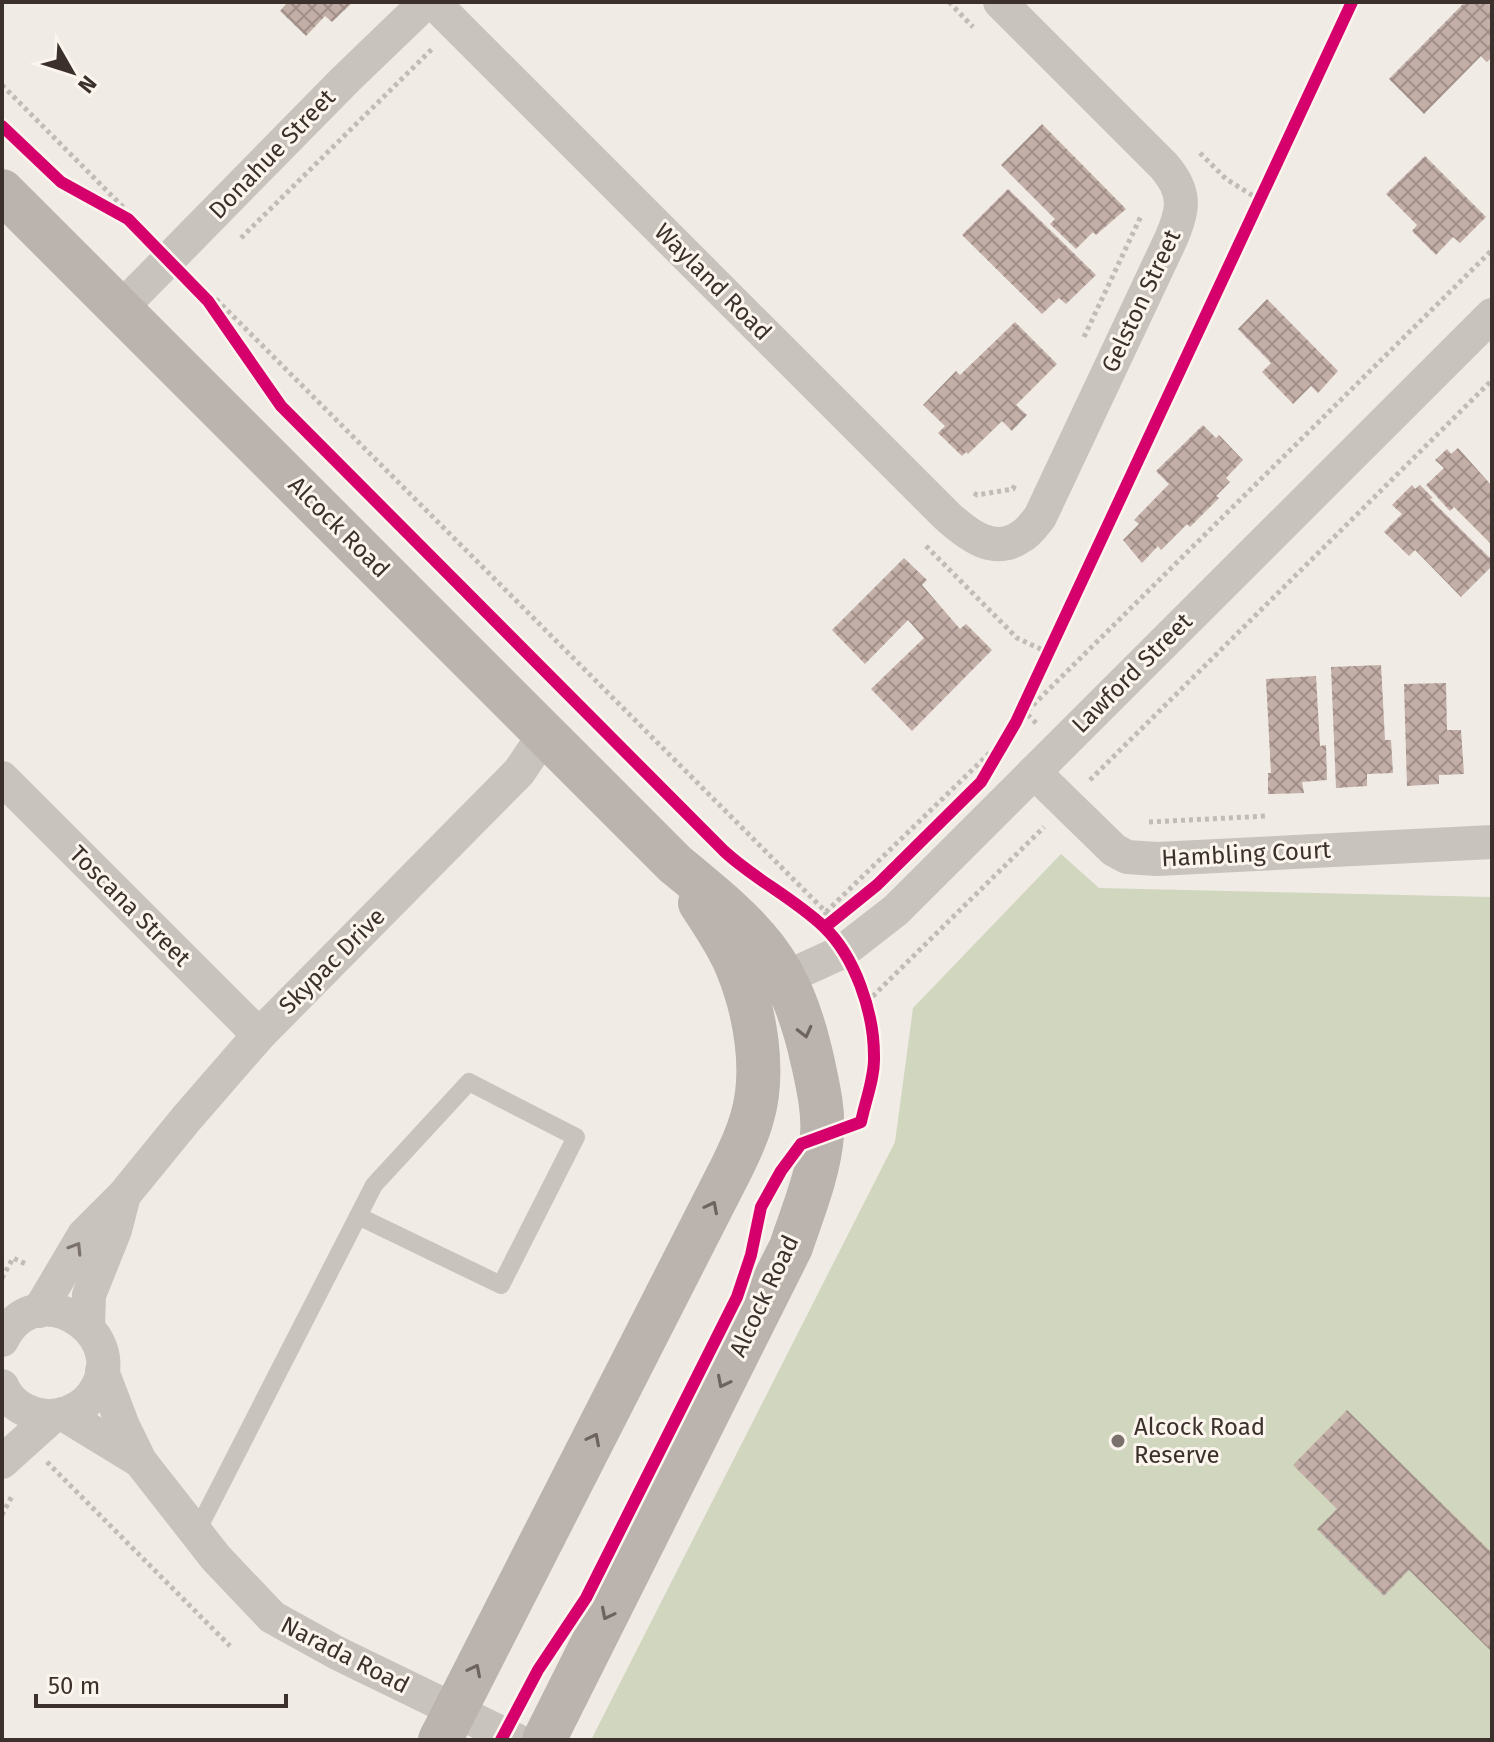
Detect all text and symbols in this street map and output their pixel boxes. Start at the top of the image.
north arrow [32,32,112,112]
text: N [72,70,102,98]
street label: Donahue Street [203,83,341,225]
street label: Wayland Road [649,218,777,346]
street label: Gelston Street [1096,225,1186,377]
street label: Alcock Road [283,471,395,583]
street label: Lawford Street [1066,607,1198,739]
street label: Hambling Court [1160,836,1332,872]
street label: Toscana Street [64,840,196,972]
street label: Skypac Drive [273,902,391,1020]
one-way arrow [796,1024,813,1038]
one-way arrow [702,1201,717,1216]
street label: Alcock Road [724,1231,804,1361]
one-way arrow [66,1243,81,1257]
one-way arrow [717,1373,733,1388]
place label: Alcock Road Reserve [1134,1413,1265,1469]
one-way arrow [584,1432,599,1447]
marker: Alcock Road Reserve [1109,1432,1127,1450]
one-way arrow [601,1606,616,1621]
street label: Narada Road [276,1611,414,1699]
scale bar [36,1658,286,1708]
one-way arrow [466,1664,481,1679]
text: 50 m [48,1672,100,1700]

